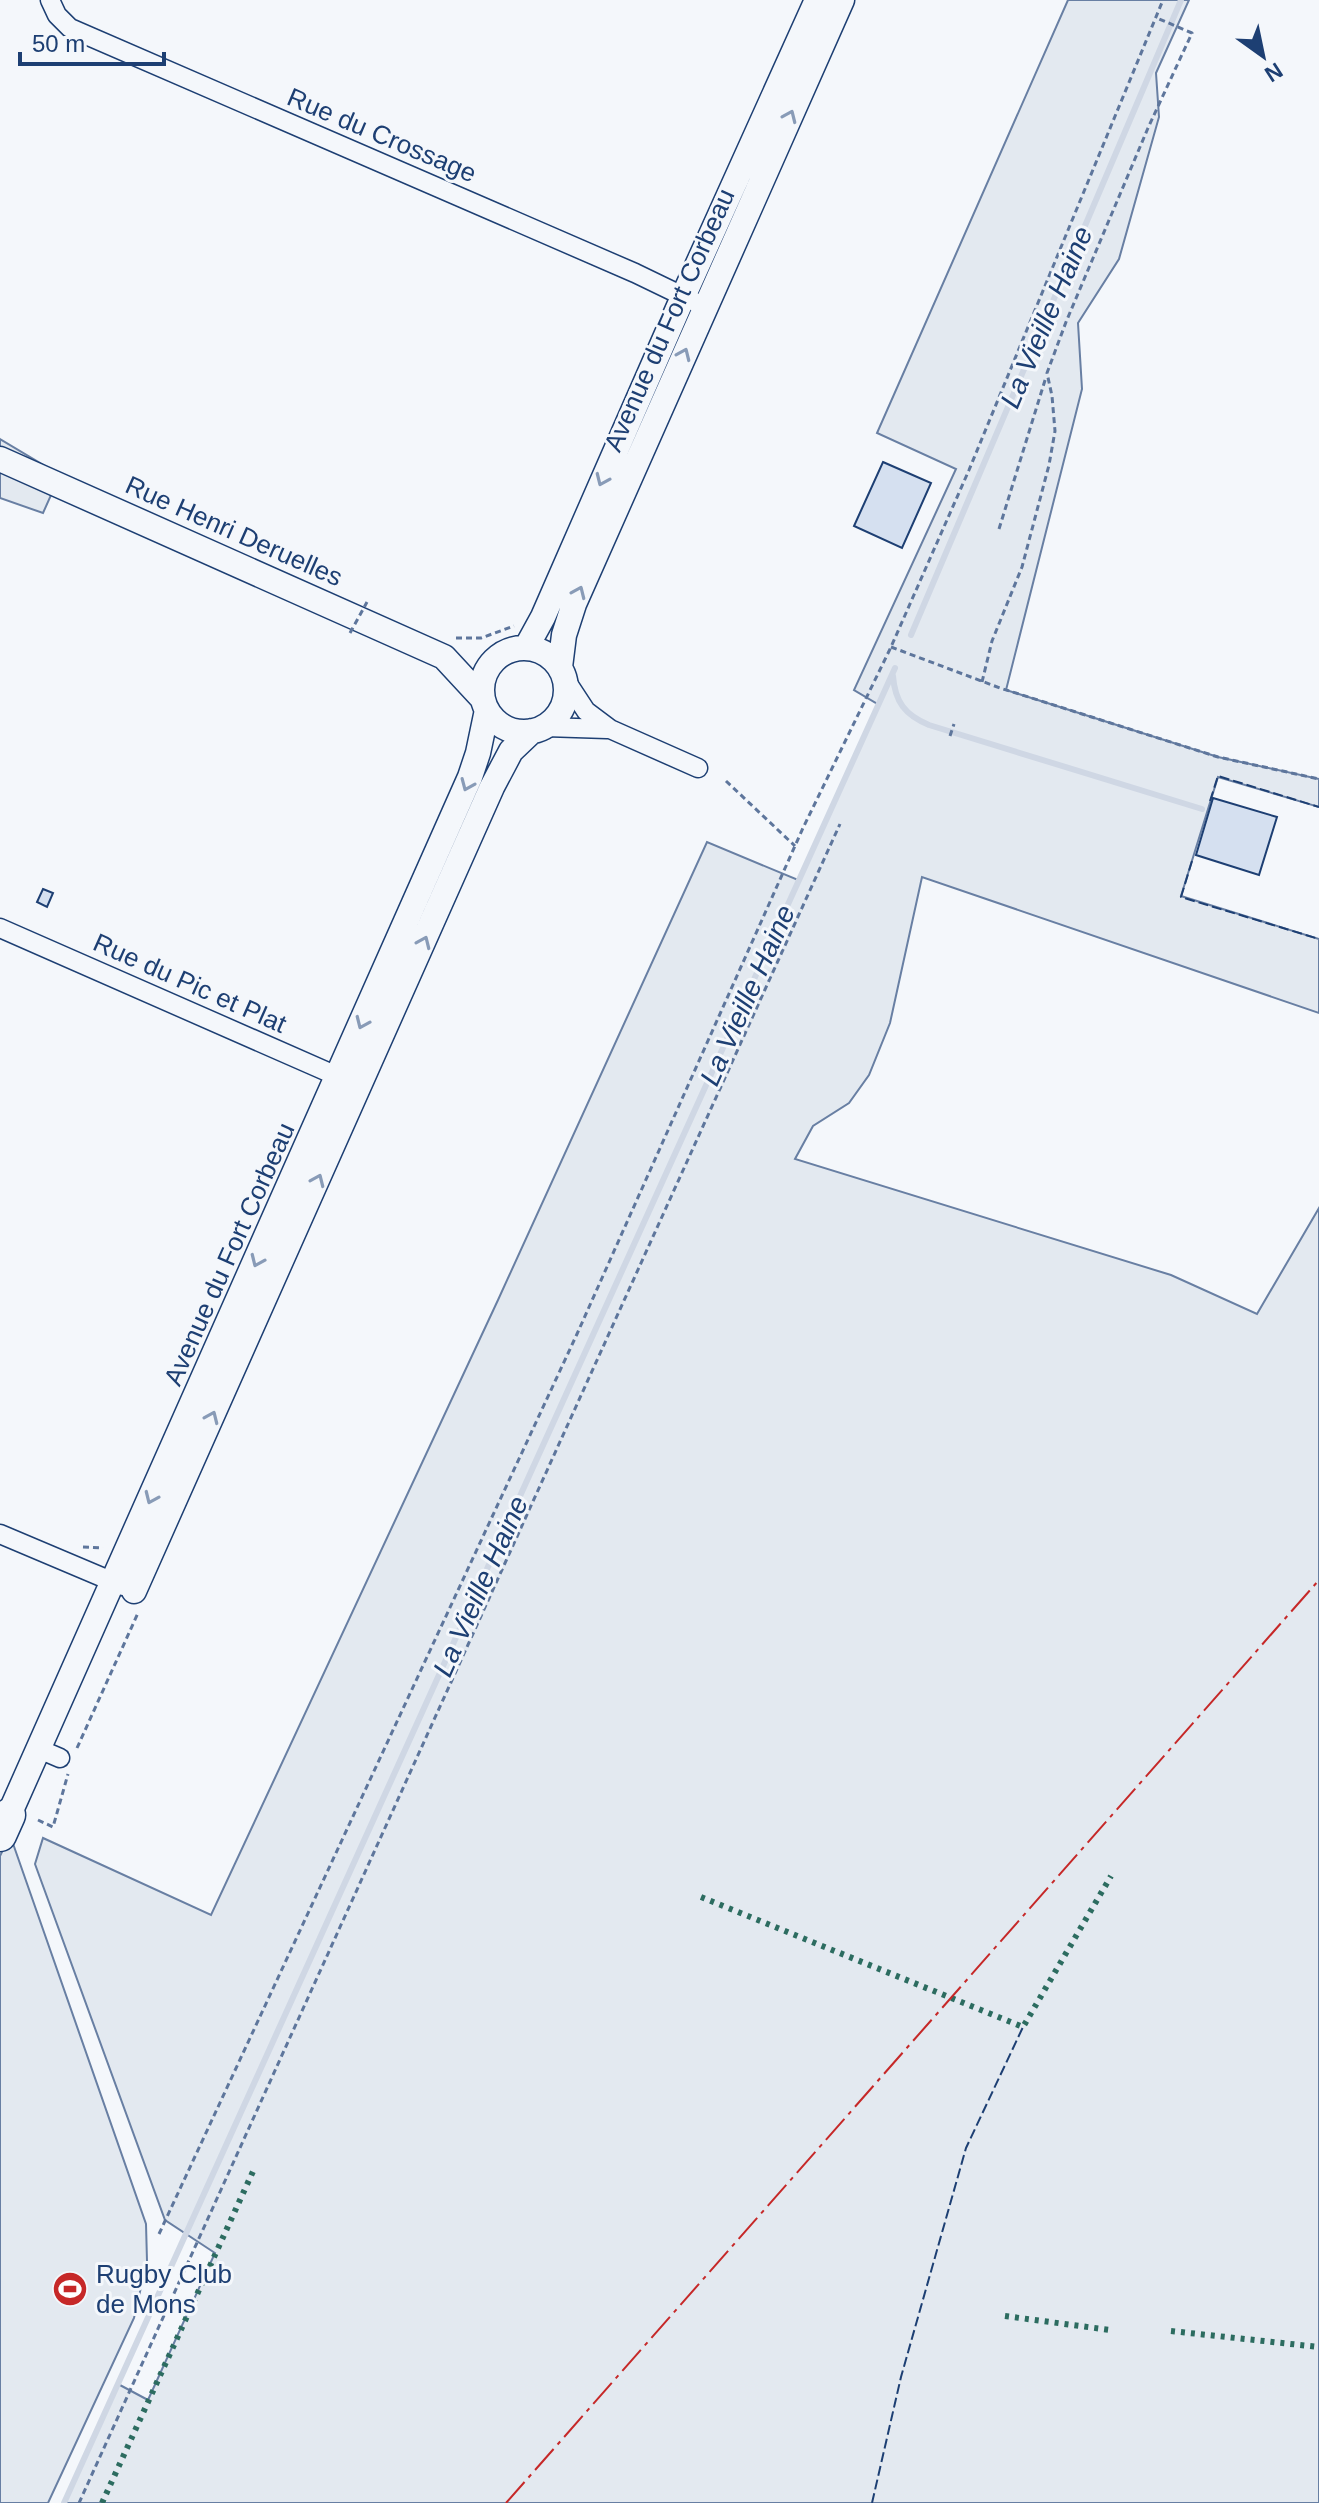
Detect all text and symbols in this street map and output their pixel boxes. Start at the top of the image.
scale bar [20,16,164,66]
north arrow [1223,16,1303,96]
text: 50 m [32,30,85,57]
text: N [1260,58,1287,87]
street label: Rue du Crossage [283,82,481,188]
one-way arrow [780,110,796,124]
street label: Avenue du Fort Corbeau [597,184,741,456]
water label: La Vieille Haine [994,222,1099,413]
one-way arrow [675,348,691,362]
street label: Rue Henri Deruelles [121,470,347,592]
one-way arrow [596,472,612,486]
one-way arrow [570,585,586,600]
one-way arrow [460,777,476,791]
water label: La Vieille Haine [694,900,801,1090]
street label: Rue du Pic et Plat [89,927,292,1039]
one-way arrow [414,936,430,951]
one-way arrow [356,1015,372,1029]
street label: Avenue du Fort Corbeau [157,1118,301,1390]
one-way arrow [308,1174,324,1188]
one-way arrow [251,1253,267,1267]
one-way arrow [203,1411,219,1426]
one-way arrow [145,1490,161,1505]
water label: La Vieille Haine [427,1491,534,1681]
place label: Rugby Club de Mons [96,2259,232,2319]
sports icon: Rugby Club de Mons [51,2270,89,2308]

